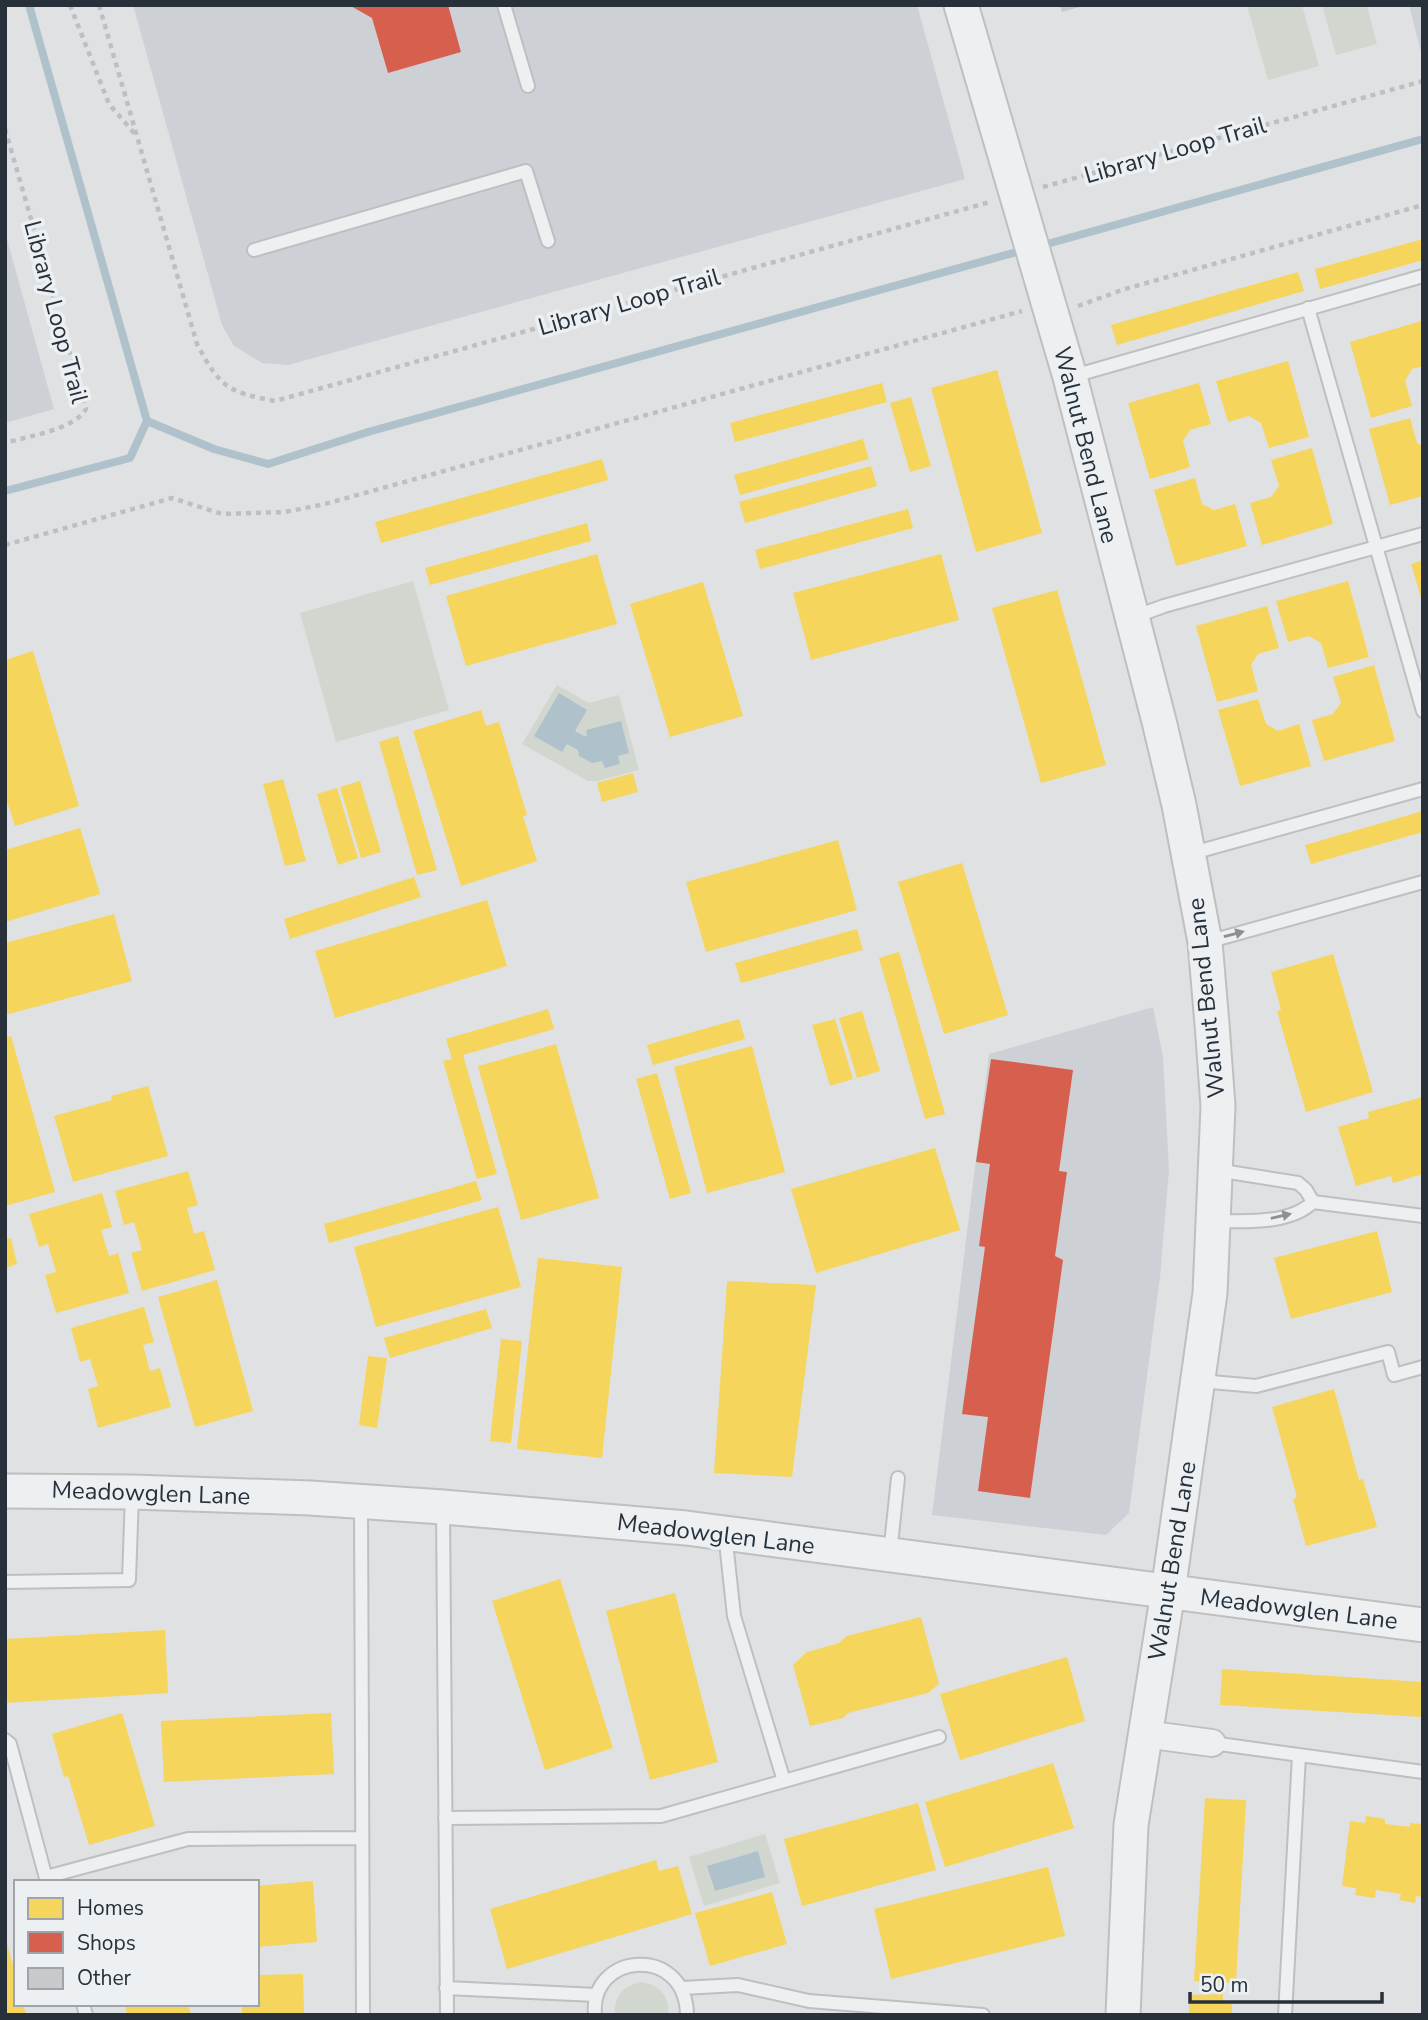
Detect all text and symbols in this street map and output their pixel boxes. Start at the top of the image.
street label: Library Loop Trail [1080,109,1270,191]
street label: Library Loop Trail [16,217,96,407]
street label: Library Loop Trail [534,261,724,343]
street label: Walnut Bend Lane [1046,343,1126,547]
street label: Walnut Bend Lane [1180,896,1232,1100]
one-way arrow [1224,929,1245,939]
one-way arrow [1270,1210,1292,1221]
street label: Walnut Bend Lane [1140,1459,1204,1663]
street label: Meadowglen Lane [51,1474,251,1512]
street label: Meadowglen Lane [615,1506,817,1562]
street label: Meadowglen Lane [1198,1581,1400,1637]
legend [14,1880,259,2006]
text: Homes [77,1894,144,1922]
text: Shops [77,1929,136,1957]
scale bar [1190,1960,1382,2004]
text: Other [77,1964,132,1992]
text: 50 m [1200,1971,1249,1999]

